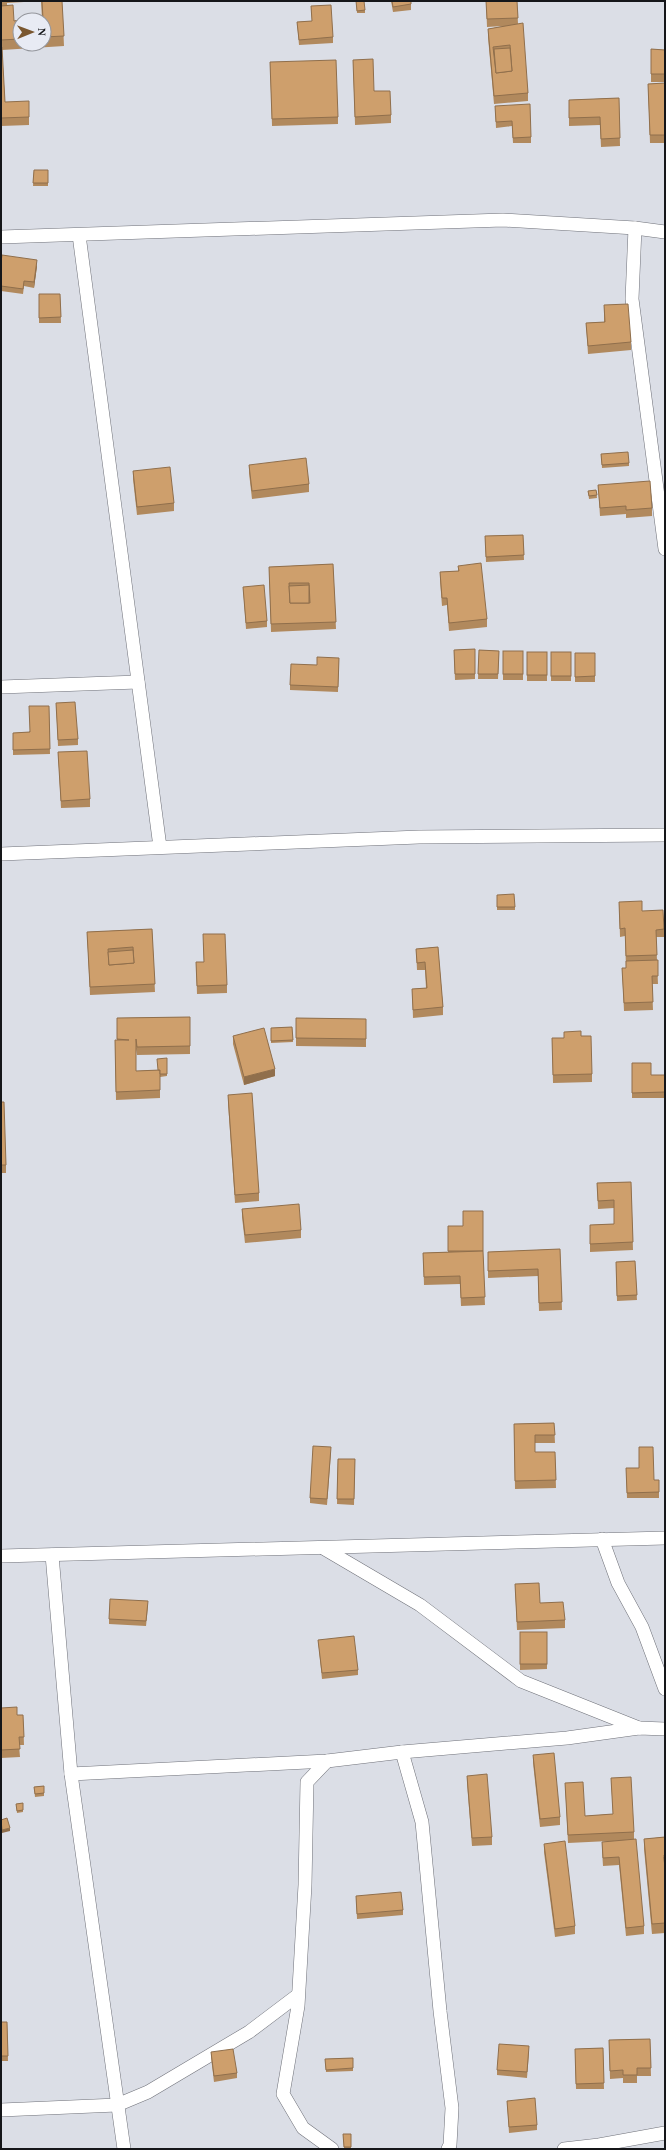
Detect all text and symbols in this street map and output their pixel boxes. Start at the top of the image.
north arrow [12,12,52,52]
text: N [36,28,48,36]

